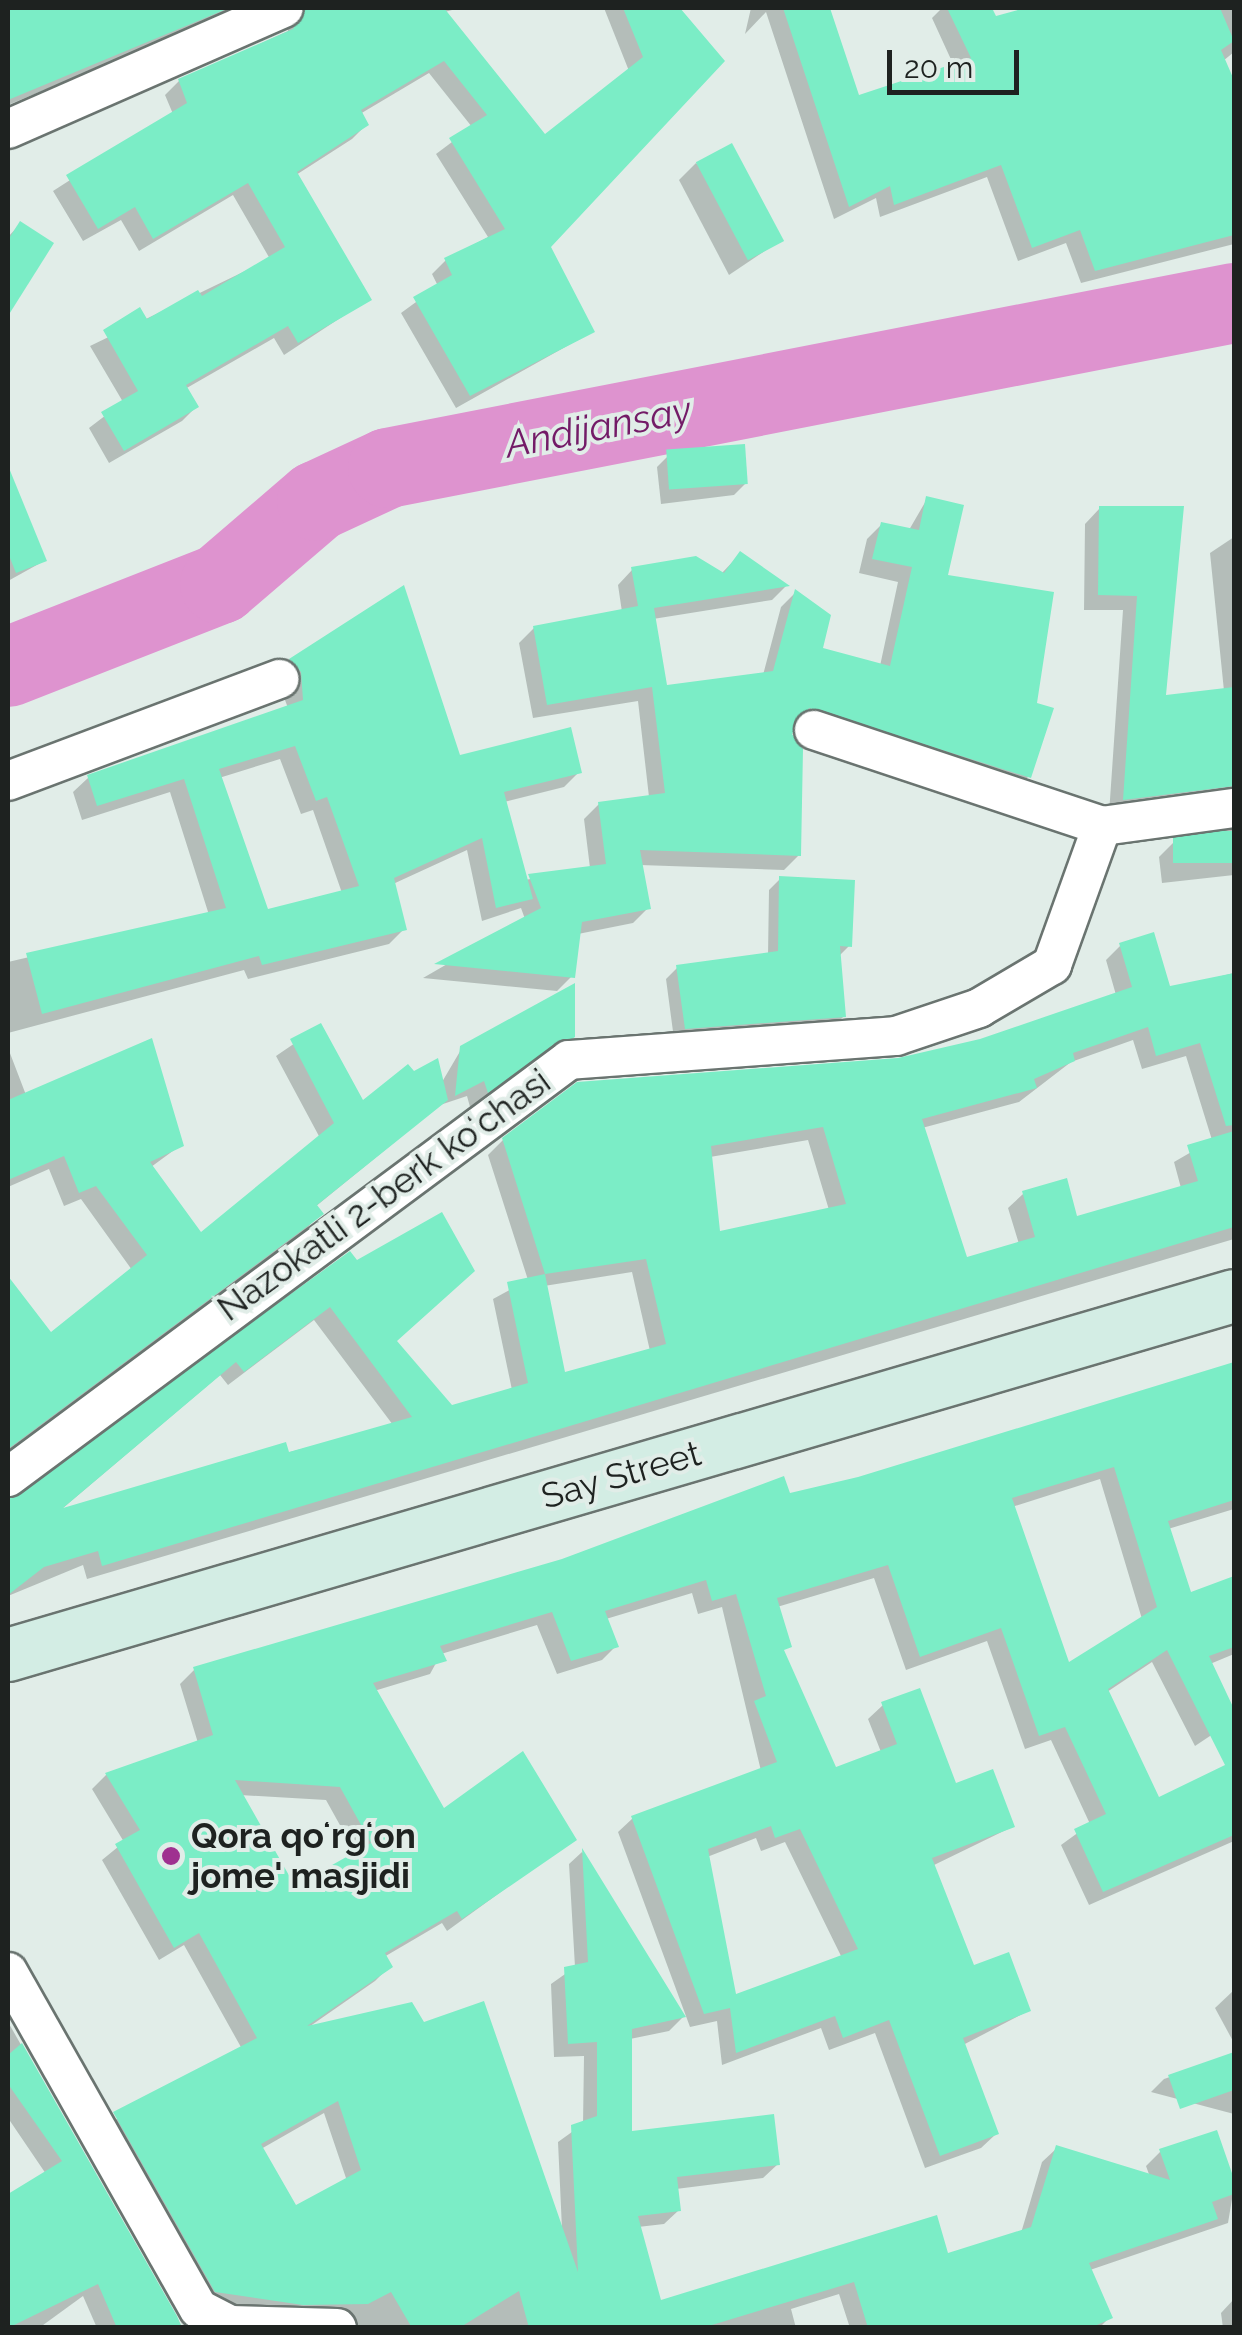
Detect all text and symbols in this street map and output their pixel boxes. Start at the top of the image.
scale bar [892,30,1024,92]
text: 20 m [904,50,973,85]
water label: Andijansay [501,387,695,467]
street label: Nazokatli 2-berk koʻchasi [210,1060,558,1330]
street label: Say Street [536,1432,706,1518]
place label: Qora qoʻrgʻon jome' masjidi [191,1815,416,1897]
marker: Qora qoʻrgʻon jome' masjidi [160,1845,182,1867]

